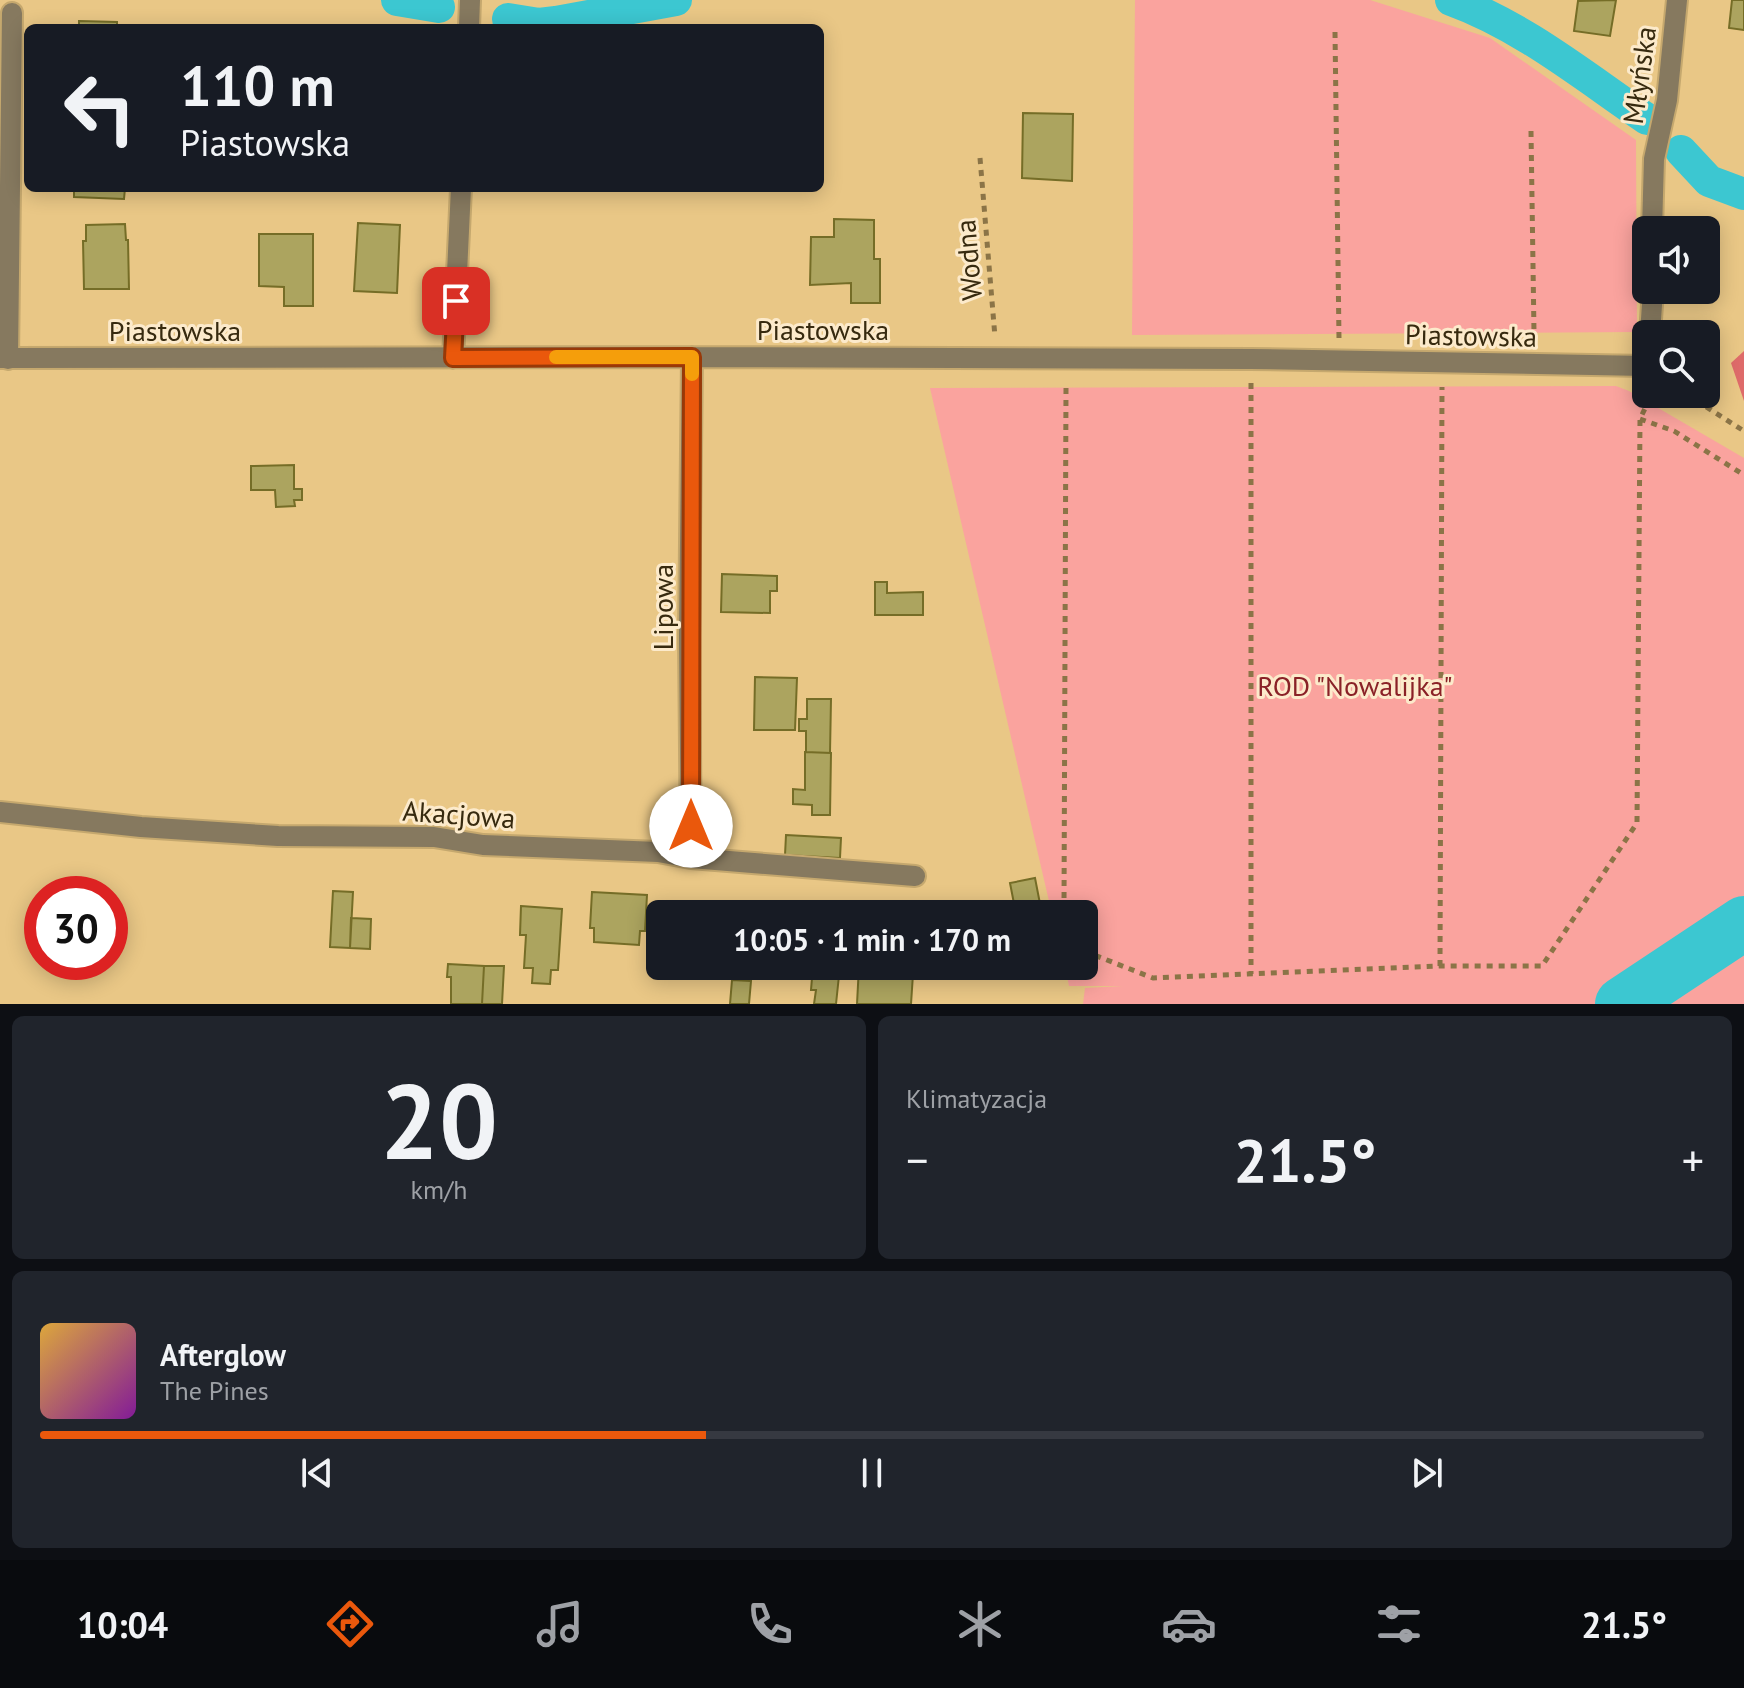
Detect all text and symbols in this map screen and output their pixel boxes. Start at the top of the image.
street label: Młyńska [1614,24,1664,126]
text: 110 m [180,49,335,121]
icon: left [48,56,152,160]
text: Piastowska [180,119,350,166]
map controls [1632,216,1720,408]
button: sound [1632,216,1720,304]
street label: Wodna [946,218,990,302]
pin [422,267,490,335]
icon: arrive [434,279,478,323]
street label: Piastowska [757,311,889,348]
street label: Piastowska [109,312,241,349]
street label: Piastowska [1404,315,1538,355]
button: search [1632,320,1720,408]
street label: Lipowa [644,564,681,650]
park label: ROD "Nowalijka" [1257,667,1453,704]
position arrow [649,784,733,868]
street label: Akacjowa [401,792,517,836]
speed limit sign: 30 [24,876,128,980]
text: 10:05 · 1 min · 170 m [733,920,1011,959]
text: 20 [380,1053,498,1188]
text: Klimatyzacja [906,1082,1047,1115]
text: 21.5° [1233,1121,1377,1199]
text: − [906,1131,928,1188]
text: + [1682,1131,1704,1188]
text: km/h [411,1173,468,1206]
text: Afterglow [160,1335,286,1374]
text: The Pines [160,1374,269,1407]
icon: previous [295,1451,339,1495]
icon: pause [850,1451,894,1495]
icon: next [1405,1451,1449,1495]
icon: directions [322,1596,378,1652]
icon: music [532,1596,588,1652]
icon: phone [742,1596,798,1652]
icon: climate [952,1596,1008,1652]
icon: car [1161,1596,1217,1652]
icon: filters [1371,1596,1427,1652]
text: 10:04 [77,1601,168,1648]
text: 21.5° [1581,1601,1667,1648]

